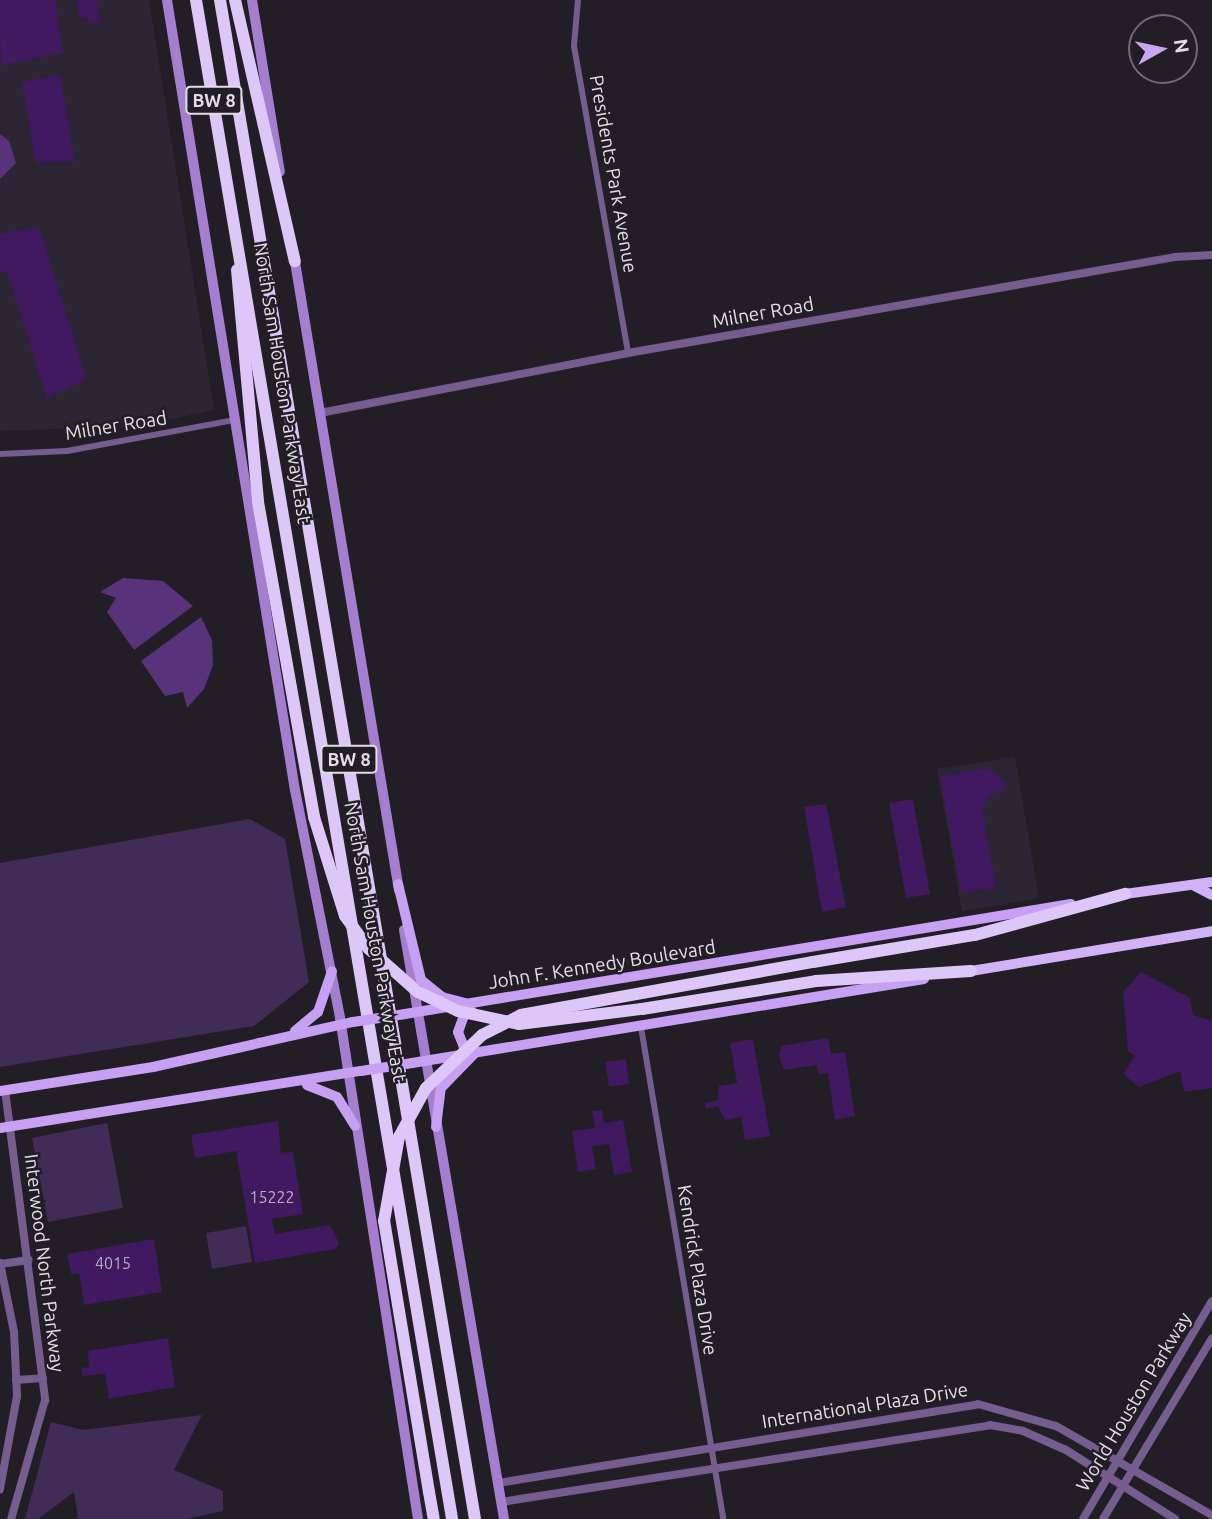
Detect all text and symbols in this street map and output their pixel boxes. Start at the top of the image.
north arrow [1128,14,1198,84]
text: N [1170,37,1194,55]
street label: Presidents Park Avenue [584,73,642,275]
road number: BW 8 [184,86,244,114]
street label: North Sam Houston Parkway East [249,241,315,525]
street label: Milner Road [710,293,816,333]
street label: Milner Road [63,407,169,445]
road number: BW 8 [319,744,379,774]
street label: North Sam Houston Parkway East [339,800,411,1084]
street label: John F. Kennedy Boulevard [487,936,717,994]
street label: Interwood North Parkway [19,1153,69,1373]
street label: Kendrick Plaza Drive [672,1183,722,1357]
house number: 15222 [249,1187,295,1207]
house number: 4015 [95,1253,131,1273]
street label: World Houston Parkway [1072,1308,1196,1496]
street label: International Plaza Drive [760,1378,970,1434]

